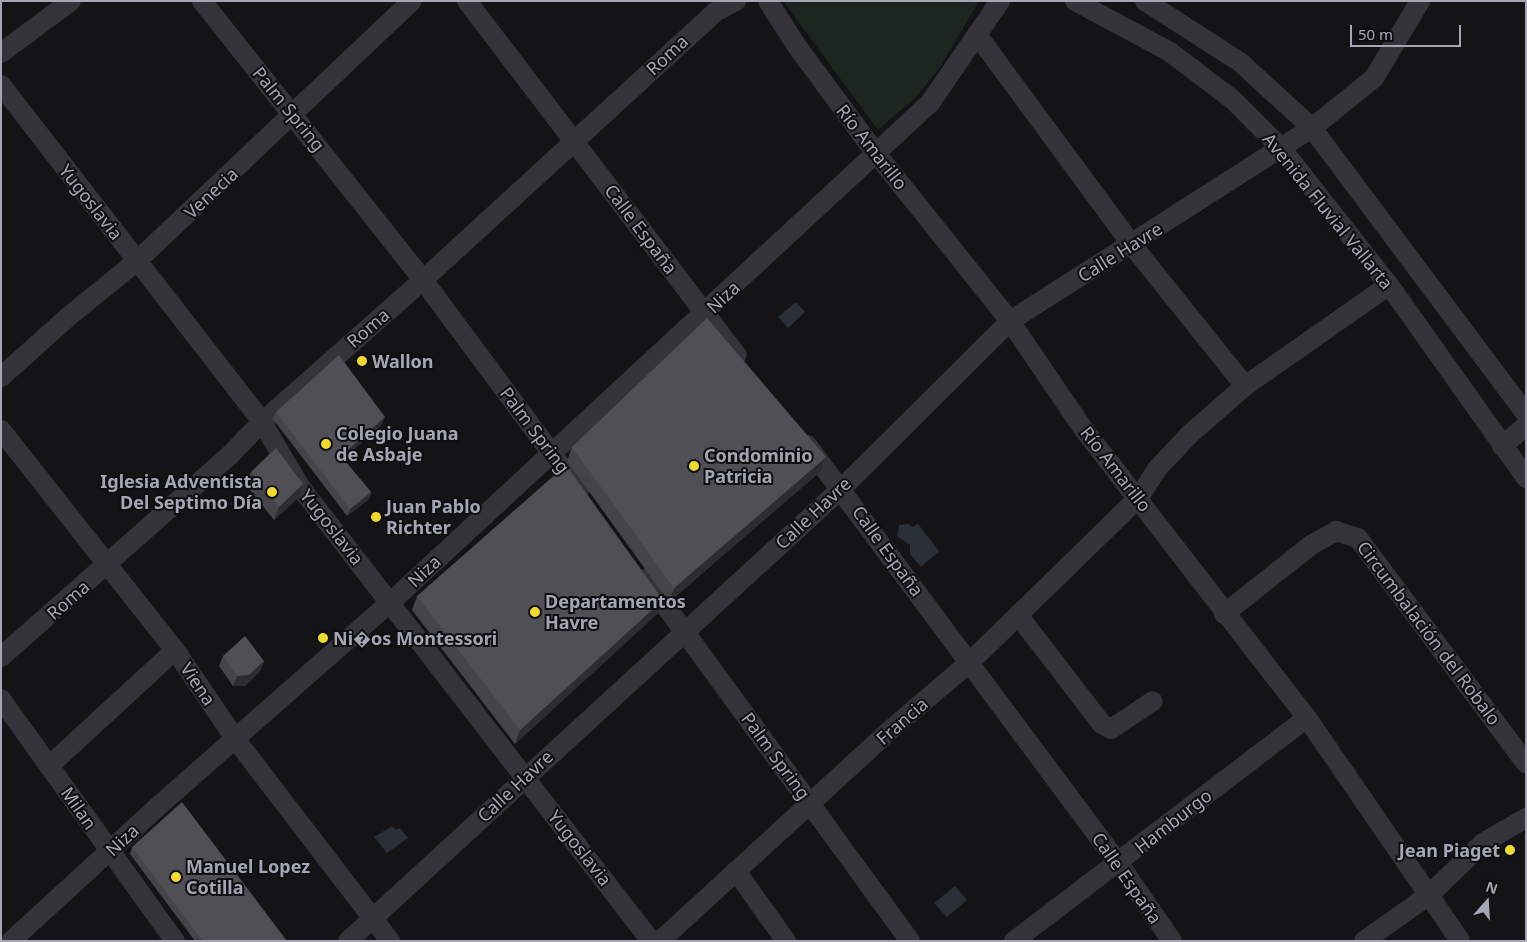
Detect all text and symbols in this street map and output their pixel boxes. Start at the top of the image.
scale bar [1352,15,1463,47]
text: 50 m [1358,24,1393,44]
street label: Roma [642,30,692,80]
street label: Palm Spring [248,62,330,156]
street label: Río Amarillo [832,100,912,194]
street label: Avenida Fluvial Vallarta [1258,129,1398,293]
street label: Yugoslavia [55,160,127,244]
street label: Venecia [180,163,242,223]
street label: Calle España [600,180,682,278]
street label: Calle Havre [1074,218,1166,286]
street label: Niza [702,277,744,317]
street label: Roma [342,304,394,352]
place label: Wallon [372,350,434,372]
marker: Wallon [356,355,368,367]
street label: Palm Spring [496,383,574,477]
street label: Río Amarillo [1076,422,1156,516]
place label: Colegio Juana de Asbaje [336,423,459,466]
marker: Colegio Juana de Asbaje [320,438,332,450]
place label: Condominio Patricia [704,445,812,488]
marker: Condominio Patricia [688,460,700,472]
place label: Iglesia Adventista Del Septimo Día [100,471,262,514]
street label: Calle Havre [771,473,855,553]
street label: Yugoslavia [296,485,368,569]
marker: Iglesia Adventista Del Septimo Día [266,486,278,498]
place label: Juan Pablo Richter [386,496,481,538]
street label: Calle España [848,502,928,600]
marker: Juan Pablo Richter [370,511,382,523]
street label: Circumbalación del Robalo [1353,537,1505,729]
street label: Niza [403,551,445,591]
street label: Roma [42,576,94,624]
place label: Departamentos Havre [545,591,686,634]
marker: Departamentos Havre [529,606,541,618]
place label: Ni�os Montessori [333,627,497,649]
marker: Ni�os Montessori [317,632,329,644]
street label: Viena [176,659,220,709]
street label: Francia [872,693,932,749]
street label: Palm Spring [737,708,815,804]
street label: Calle Havre [473,746,557,826]
street label: Milan [57,783,101,833]
street label: Hamburgo [1130,784,1216,858]
street label: Yugoslavia [544,806,616,890]
street label: Niza [101,820,143,860]
street label: Calle España [1088,828,1166,928]
place label: Jean Piaget [1399,839,1500,861]
marker: Jean Piaget [1504,844,1516,856]
place label: Manuel Lopez Cotilla [186,856,310,899]
marker: Manuel Lopez Cotilla [170,871,182,883]
north arrow [1462,877,1512,927]
text: N [1484,877,1501,898]

